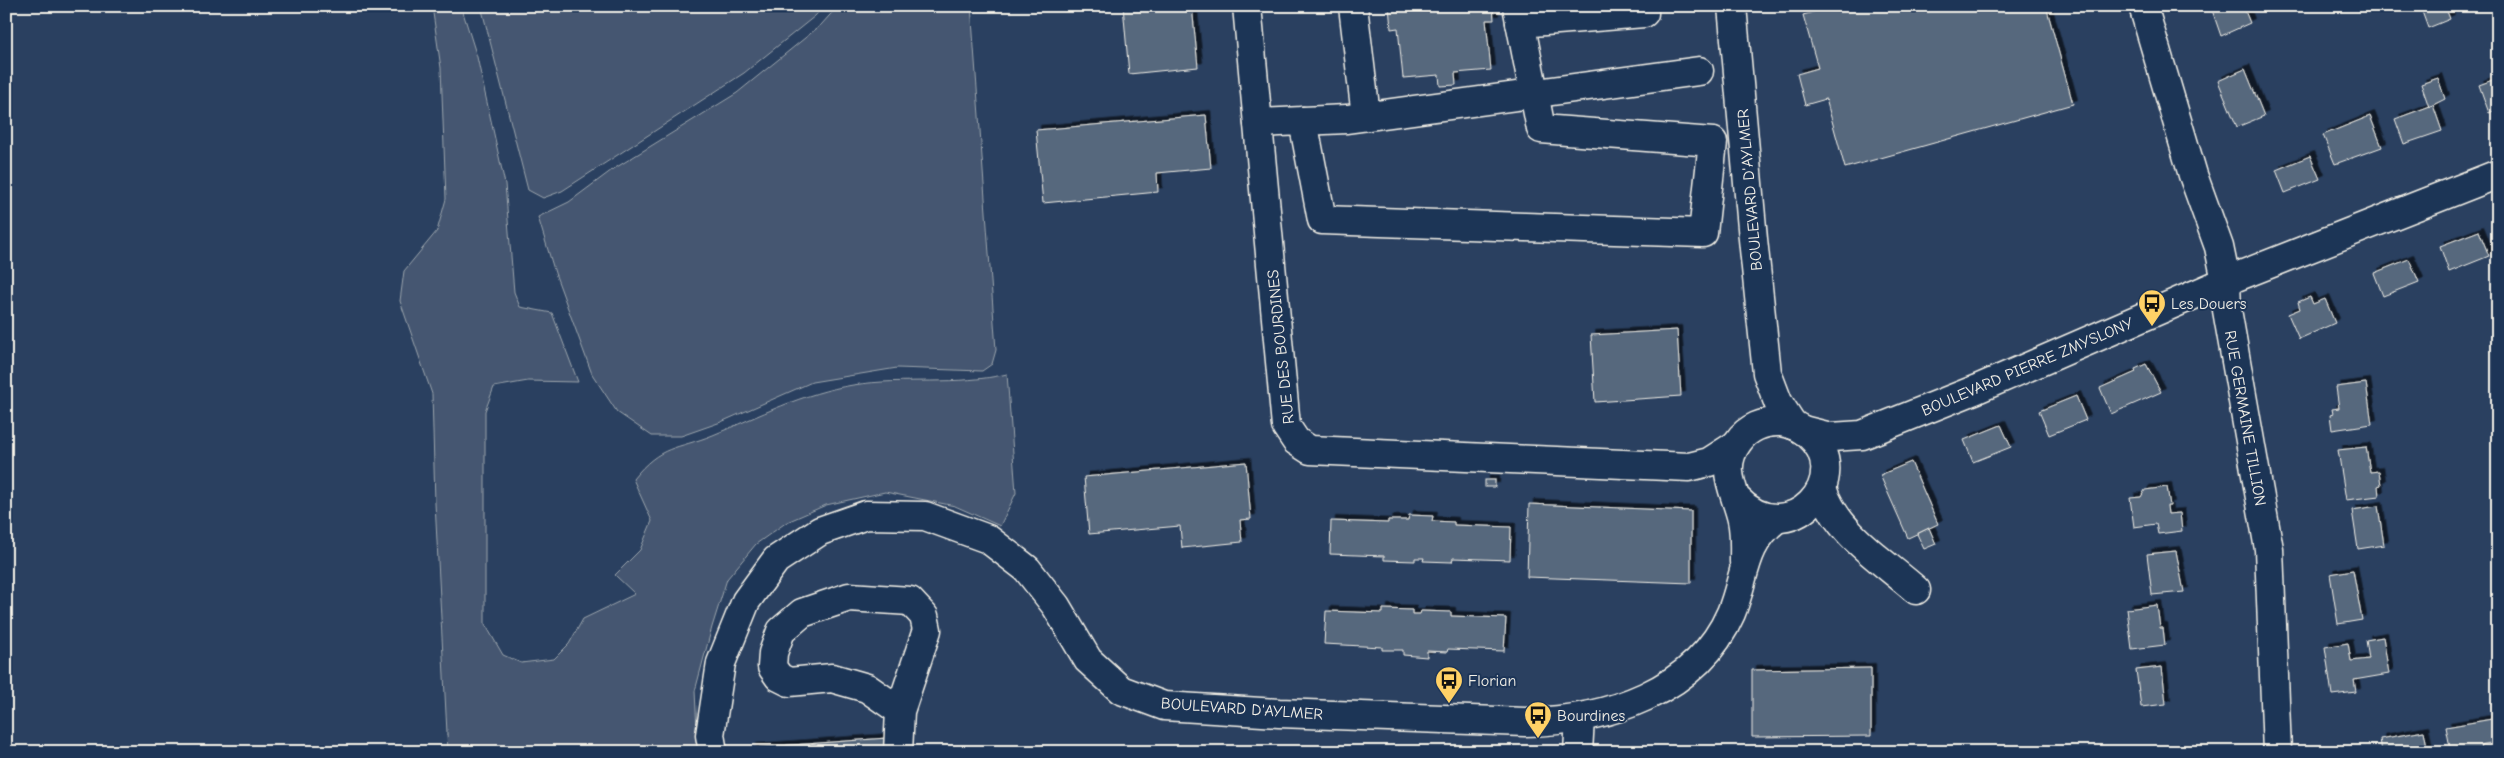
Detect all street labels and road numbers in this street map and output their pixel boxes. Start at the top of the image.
street label: BOULEVARD D'AYLMER [1734,108,1766,272]
street label: RUE DES BOURDINES [1264,269,1298,425]
street label: BOULEVARD PIERRE ZMYSLONY [1919,314,2137,420]
street label: RUE GERMAINE TILLION [2221,329,2269,507]
street label: BOULEVARD D'AYLMER [1160,694,1324,724]

